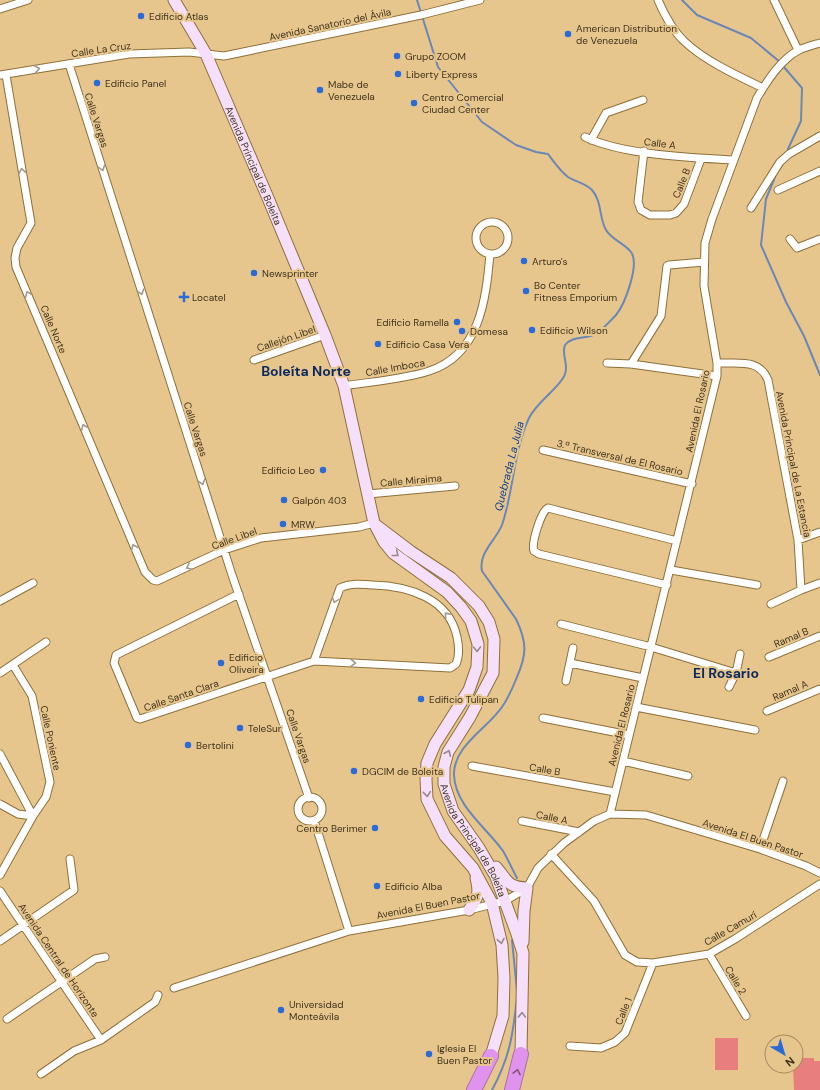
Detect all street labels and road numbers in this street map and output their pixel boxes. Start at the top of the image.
street label: Avenida Sanatorio del Ávila [268,5,392,44]
street label: Calle La Cruz [70,39,132,60]
street label: Calle Vargas [82,91,111,149]
street label: Avenida Principal de Boleíta [222,104,284,227]
street label: Calle A [643,135,677,152]
street label: Calle B [670,166,693,200]
street label: Calle Norte [38,303,70,356]
street label: Callejón Libel [255,322,317,355]
street label: Calle Imboca [364,356,426,379]
street label: Avenida El Rosario [682,369,713,454]
street label: Avenida Principal de La Estancia [773,390,814,538]
street label: Calle Vargas [181,400,210,458]
street label: 3.ª Transversal de El Rosario [556,437,684,478]
street label: Calle Miraima [380,471,443,490]
street label: Calle Libel [210,524,259,553]
street label: Ramal B [772,624,811,651]
street label: Calle Santa Clara [142,677,220,714]
street label: Ramal A [771,677,810,704]
street label: Avenida El Rosario [605,683,638,767]
street label: Calle Poniente [37,705,64,772]
street label: Calle Vargas [283,707,314,765]
street label: Calle B [528,760,562,779]
street label: Avenida Principal de Boleíta [437,782,509,899]
street label: Calle A [535,808,569,827]
street label: Avenida El Buen Pastor [701,816,805,861]
street label: Avenida El Buen Pastor [375,889,481,922]
street label: Avenida Central de Horizonte [15,901,102,1020]
street label: Calle Camurí [702,908,760,949]
street label: Calle 2 [722,964,749,997]
street label: Calle 1 [612,996,635,1027]

